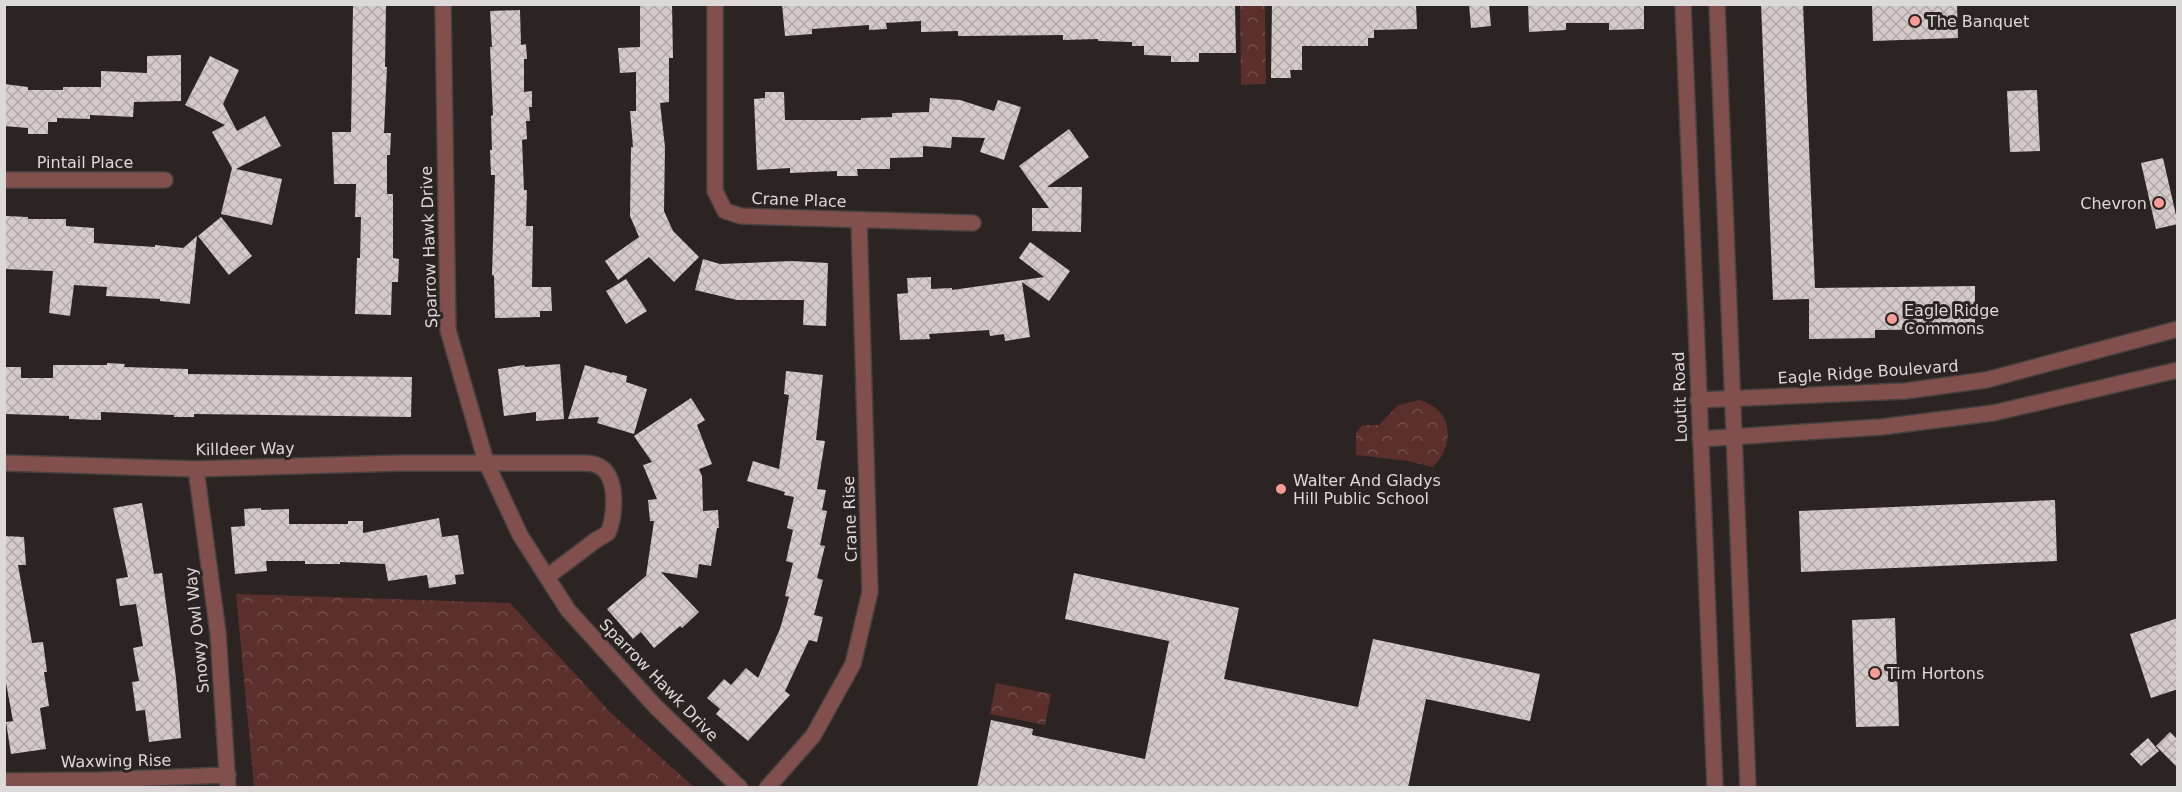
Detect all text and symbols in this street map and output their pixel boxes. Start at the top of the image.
place label: The Banquet [1926,12,2029,31]
marker: The Banquet [1908,14,1922,28]
street label: Pintail Place [37,153,133,172]
street label: Sparrow Hawk Drive [417,165,441,329]
street label: Crane Place [751,189,847,211]
place label: Chevron [2080,194,2147,213]
marker: Chevron [2152,196,2166,210]
place label: Eagle Ridge Commons [1904,301,1999,338]
marker: Eagle Ridge Commons [1885,312,1899,326]
street label: Loutit Road [1669,351,1691,443]
street label: Eagle Ridge Boulevard [1777,356,1959,388]
street label: Killdeer Way [195,439,295,459]
place label: Walter And Gladys Hill Public School [1293,471,1441,508]
street label: Crane Rise [839,476,861,562]
marker: Walter And Gladys Hill Public School [1274,482,1288,496]
street label: Snowy Owl Way [181,566,213,694]
street label: Sparrow Hawk Drive [596,615,722,745]
place label: Tim Hortons [1886,664,1984,683]
marker: Tim Hortons [1868,666,1882,680]
street label: Waxwing Rise [60,751,172,771]

